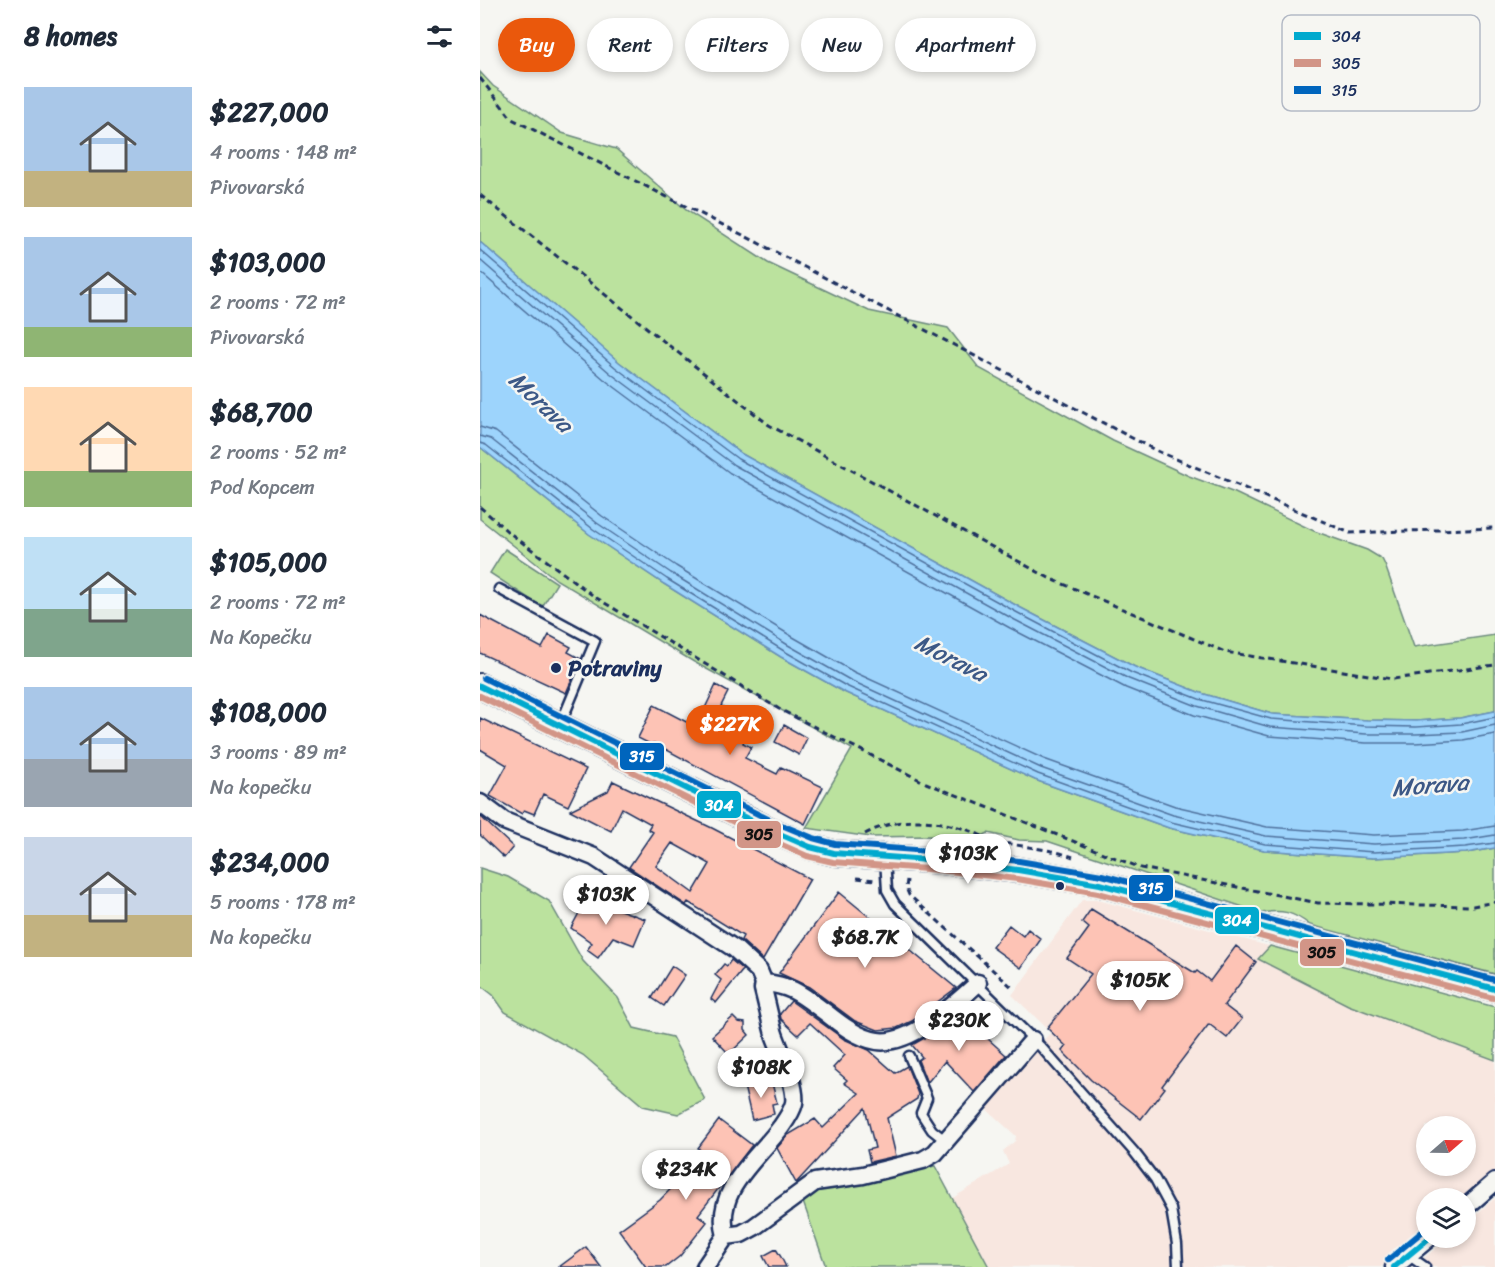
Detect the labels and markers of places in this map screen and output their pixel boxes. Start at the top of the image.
place label: Potraviny [568,649,662,688]
marker: Potraviny [549,661,563,675]
pin: $227K [688,705,772,756]
pin: $103K [926,834,1010,885]
pin: $103K [564,875,648,926]
unlabelled marker [1054,880,1066,892]
pin: $68.7K [816,918,914,969]
pin: $105K [1098,961,1182,1012]
pin: $230K [917,1001,1001,1052]
pin: $108K [719,1048,803,1099]
pin: $234K [644,1150,728,1201]

